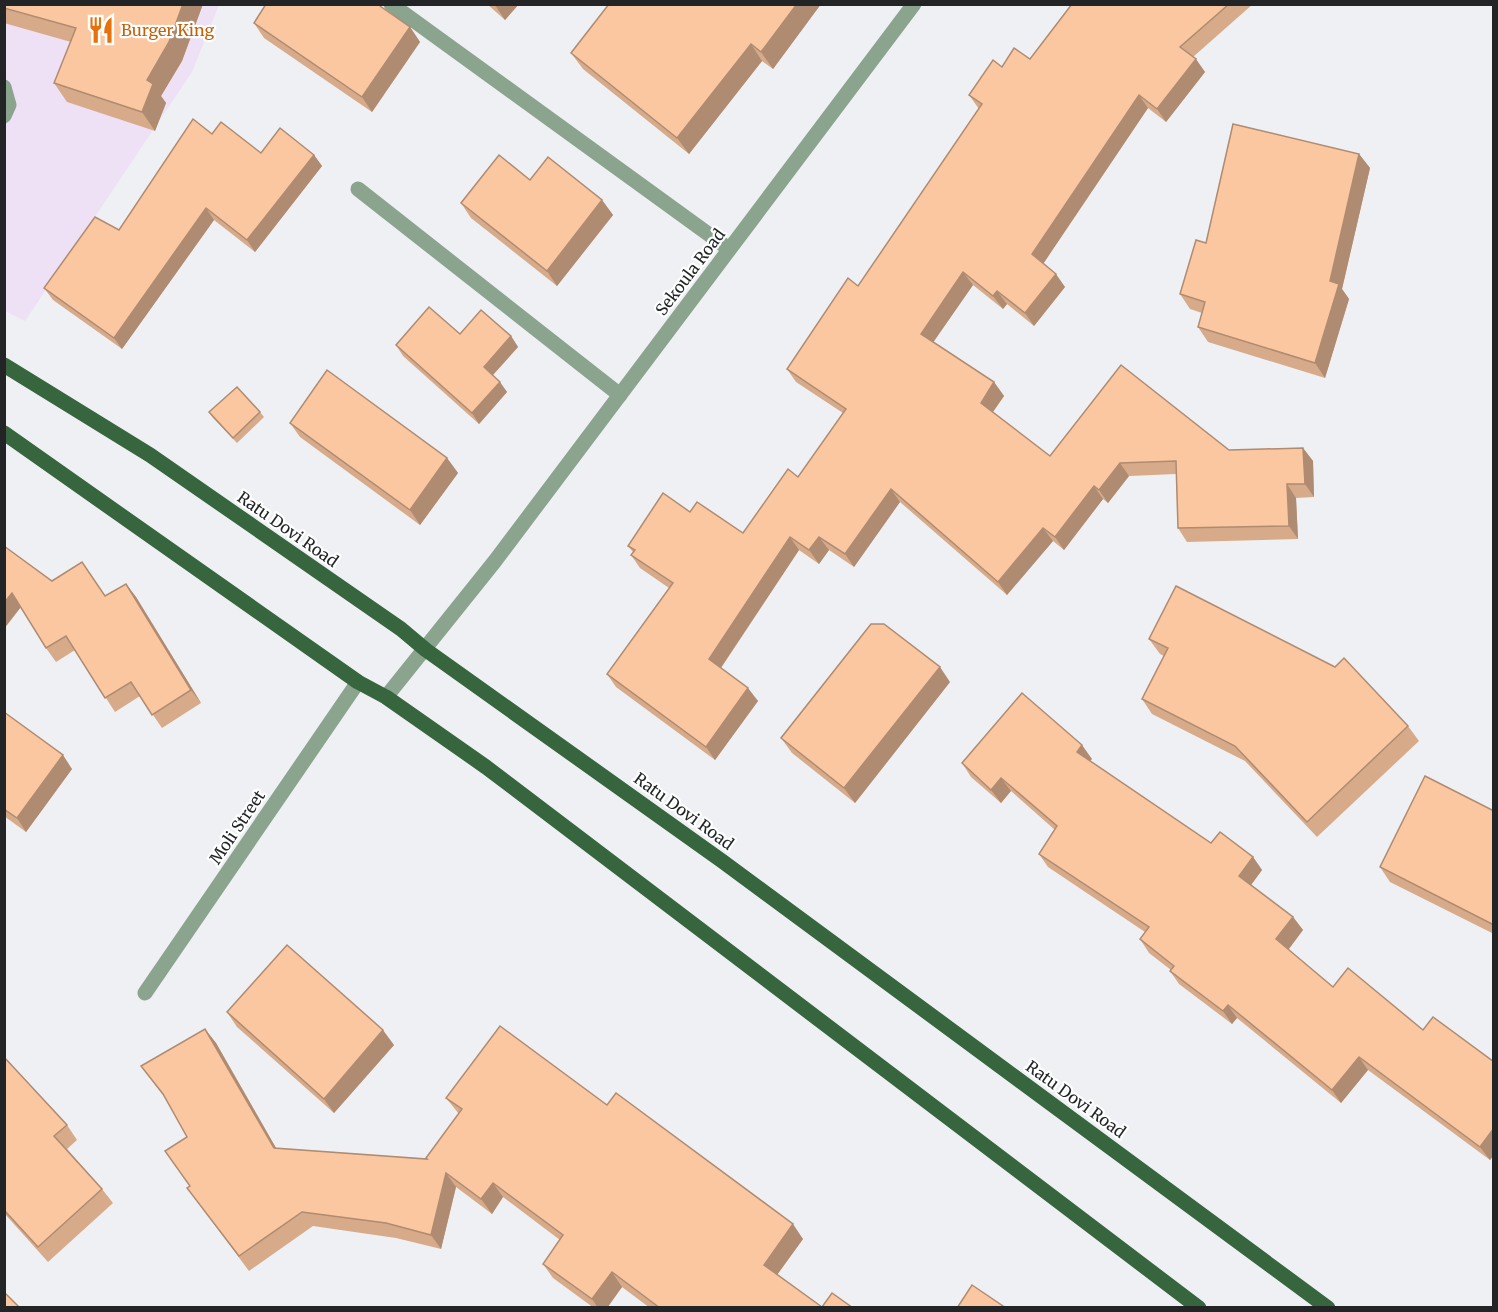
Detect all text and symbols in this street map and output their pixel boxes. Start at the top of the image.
restaurant icon: Burger King [86,15,116,45]
place label: Burger King [121,20,214,40]
street label: Sekoula Road [651,224,729,319]
street label: Ratu Dovi Road [234,487,342,571]
street label: Ratu Dovi Road [630,768,738,854]
street label: Moli Street [205,786,269,868]
street label: Ratu Dovi Road [1022,1056,1130,1142]

